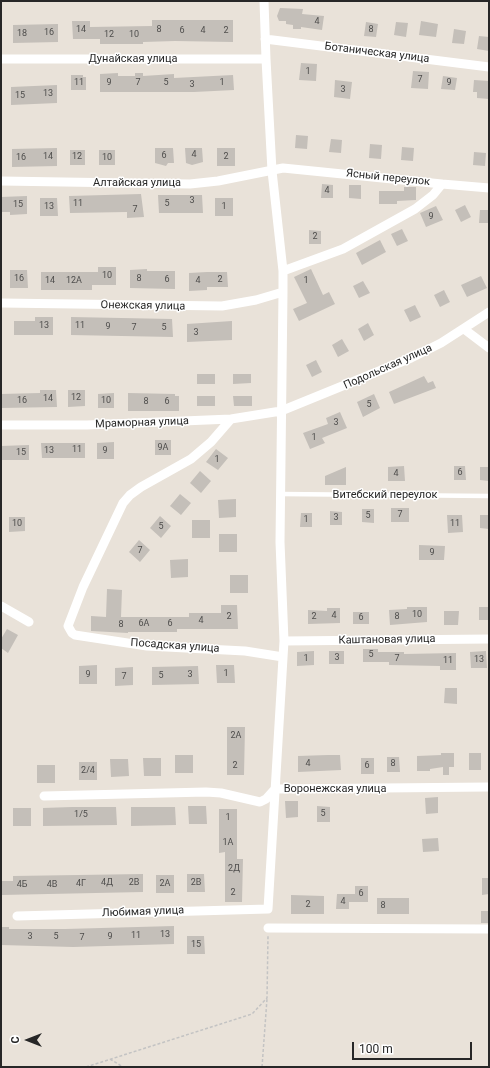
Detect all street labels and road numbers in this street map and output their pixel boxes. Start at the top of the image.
street label: Ботаническая улица [324,40,430,66]
street label: Дунайская улица [89,52,177,66]
street label: Ясный переулок [345,167,431,189]
street label: Алтайская улица [93,176,181,190]
street label: Онежская улица [101,299,185,313]
street label: Подольская улица [342,342,434,392]
street label: Мраморная улица [95,415,189,431]
street label: Витебский переулок [333,488,437,502]
street label: Каштановая улица [338,633,436,647]
street label: Посадская улица [130,636,220,656]
street label: Воронежская улица [284,782,386,796]
street label: Любимая улица [102,904,184,920]

